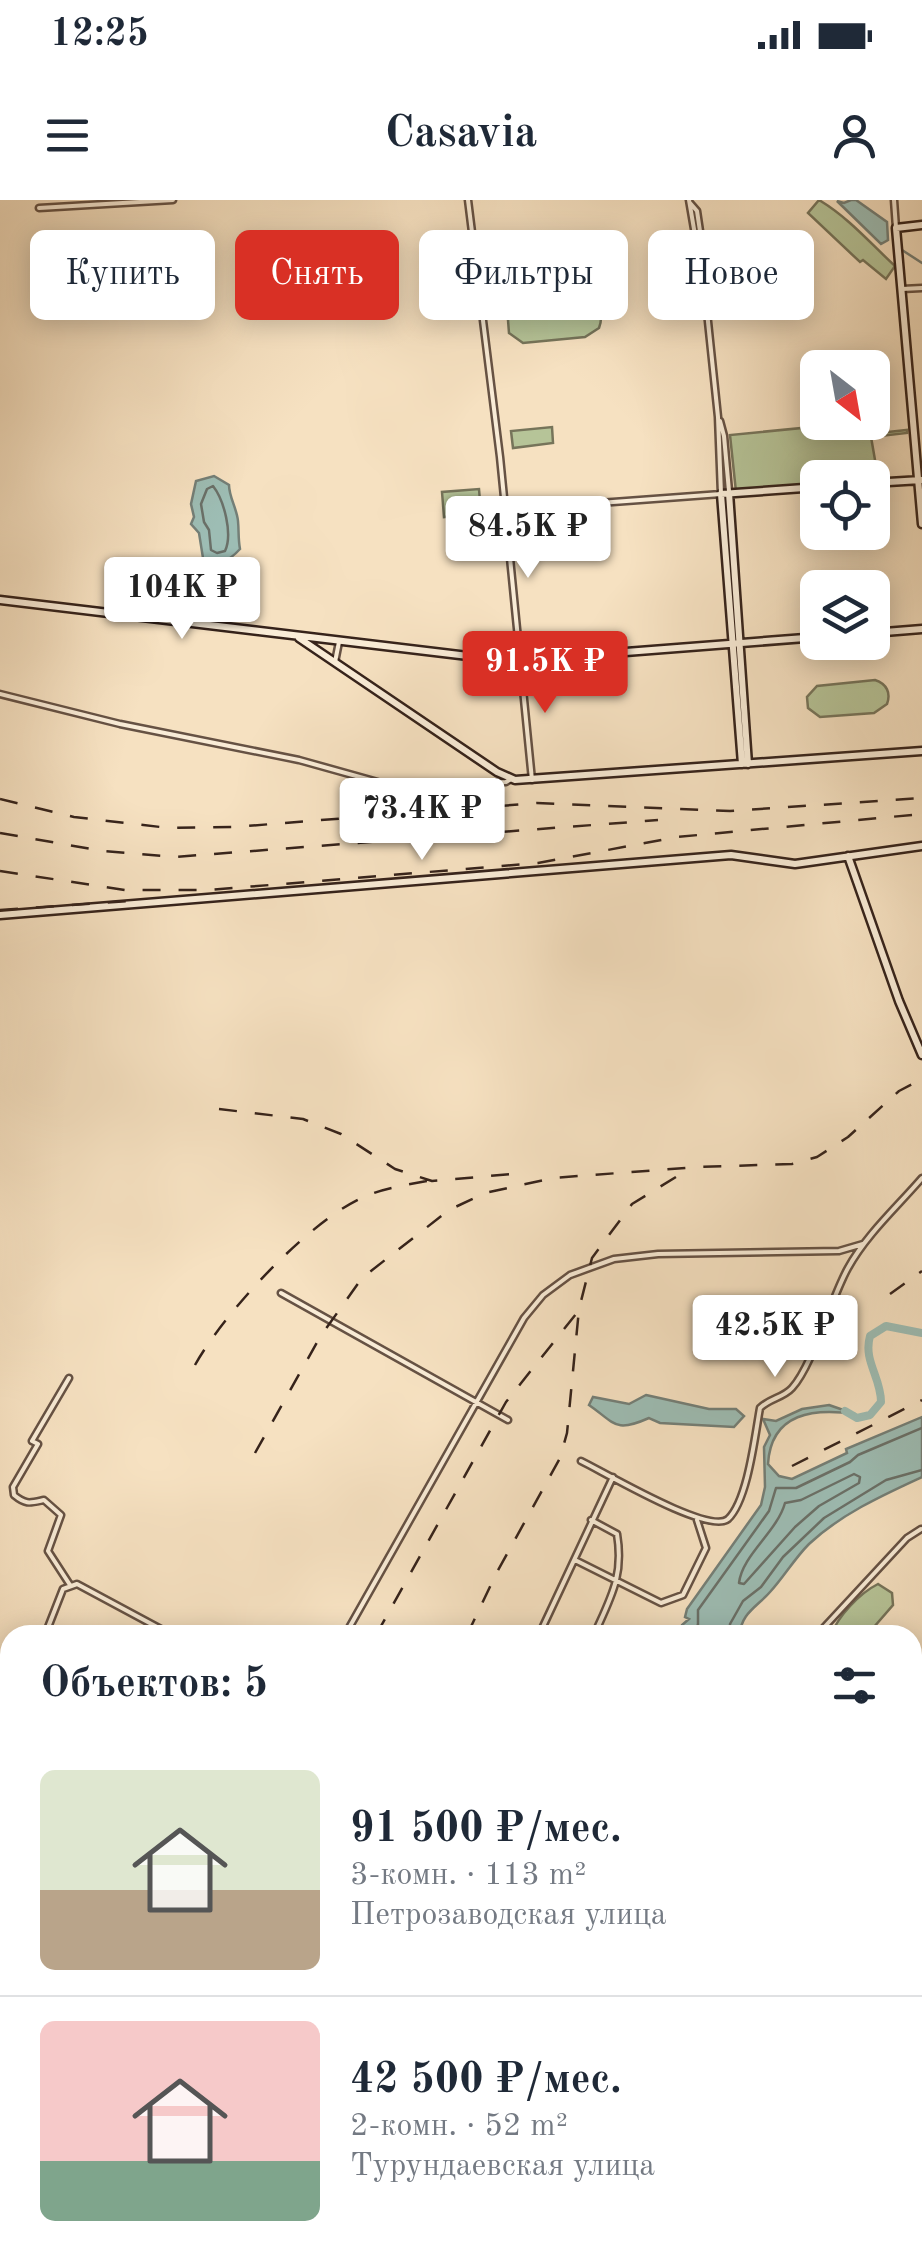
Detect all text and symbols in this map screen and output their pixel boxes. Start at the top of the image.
text: 12:25 [50,16,149,54]
icon: menu [40,108,95,163]
icon: person [827,108,882,163]
text: Casavia [385,112,537,157]
chip: Купить [30,230,215,320]
chip: Снять [235,230,399,320]
chip: Фильтры [419,230,628,320]
chip: Новое [648,230,814,320]
north arrow [800,350,890,440]
map controls [800,350,890,660]
button: locate [800,460,890,550]
pin: 84.5K ₽ [436,496,620,581]
text: 84.5K ₽ [468,512,588,544]
pin: 104K ₽ [101,557,263,642]
button: layers [800,570,890,660]
text: 104K ₽ [126,573,238,605]
pin: 91.5K ₽ [453,631,637,716]
text: 91.5K ₽ [485,647,605,679]
pin: 73.4K ₽ [330,778,514,863]
text: 73.4K ₽ [362,794,482,826]
pin: 42.5K ₽ [683,1295,867,1380]
text: 42.5K ₽ [715,1311,835,1343]
icon: filters [827,1658,882,1713]
text: Объектов: 5 [40,1664,268,1706]
text: 91 500 ₽/мес. [350,1809,622,1851]
icon: home [120,1810,240,1930]
text: 3-комн. · 113 m² [350,1860,586,1892]
text: Петрозаводская улица [350,1900,666,1932]
text: 42 500 ₽/мес. [350,2060,622,2102]
icon: home [120,2061,240,2181]
text: 2-комн. · 52 m² [350,2111,568,2143]
text: Турундаевская улица [350,2151,655,2183]

